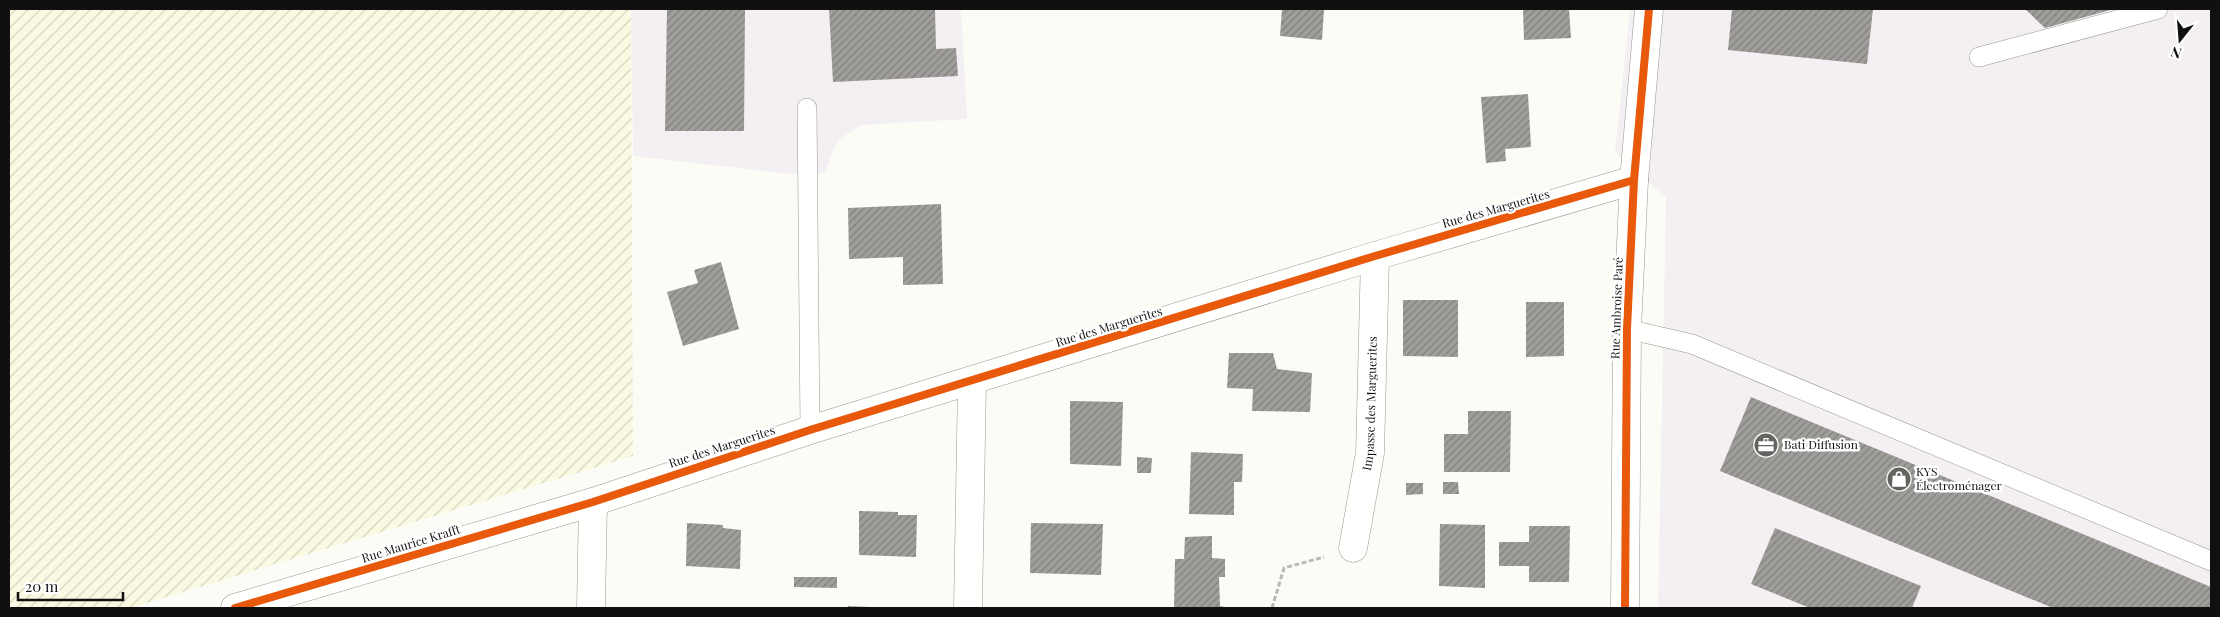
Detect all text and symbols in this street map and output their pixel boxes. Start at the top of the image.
north arrow [2155,15,2205,65]
text: N [2168,42,2184,63]
street label: Rue des Marguerites [1440,185,1551,231]
street label: Rue Ambroise Paré [1606,257,1626,359]
street label: Rue des Marguerites [1053,302,1164,350]
street label: Impasse des Marguerites [1358,336,1380,472]
street label: Rue des Marguerites [667,421,777,471]
office icon: Bati Diffusion [1753,432,1779,458]
place label: Bati Diffusion [1784,436,1858,452]
place label: KYS Électroménager [1916,463,2003,493]
shop icon: KYS Électroménager [1886,466,1912,492]
street label: Rue Maurice Krafft [360,520,463,566]
scale bar [18,570,122,602]
text: 20 m [25,576,59,596]

